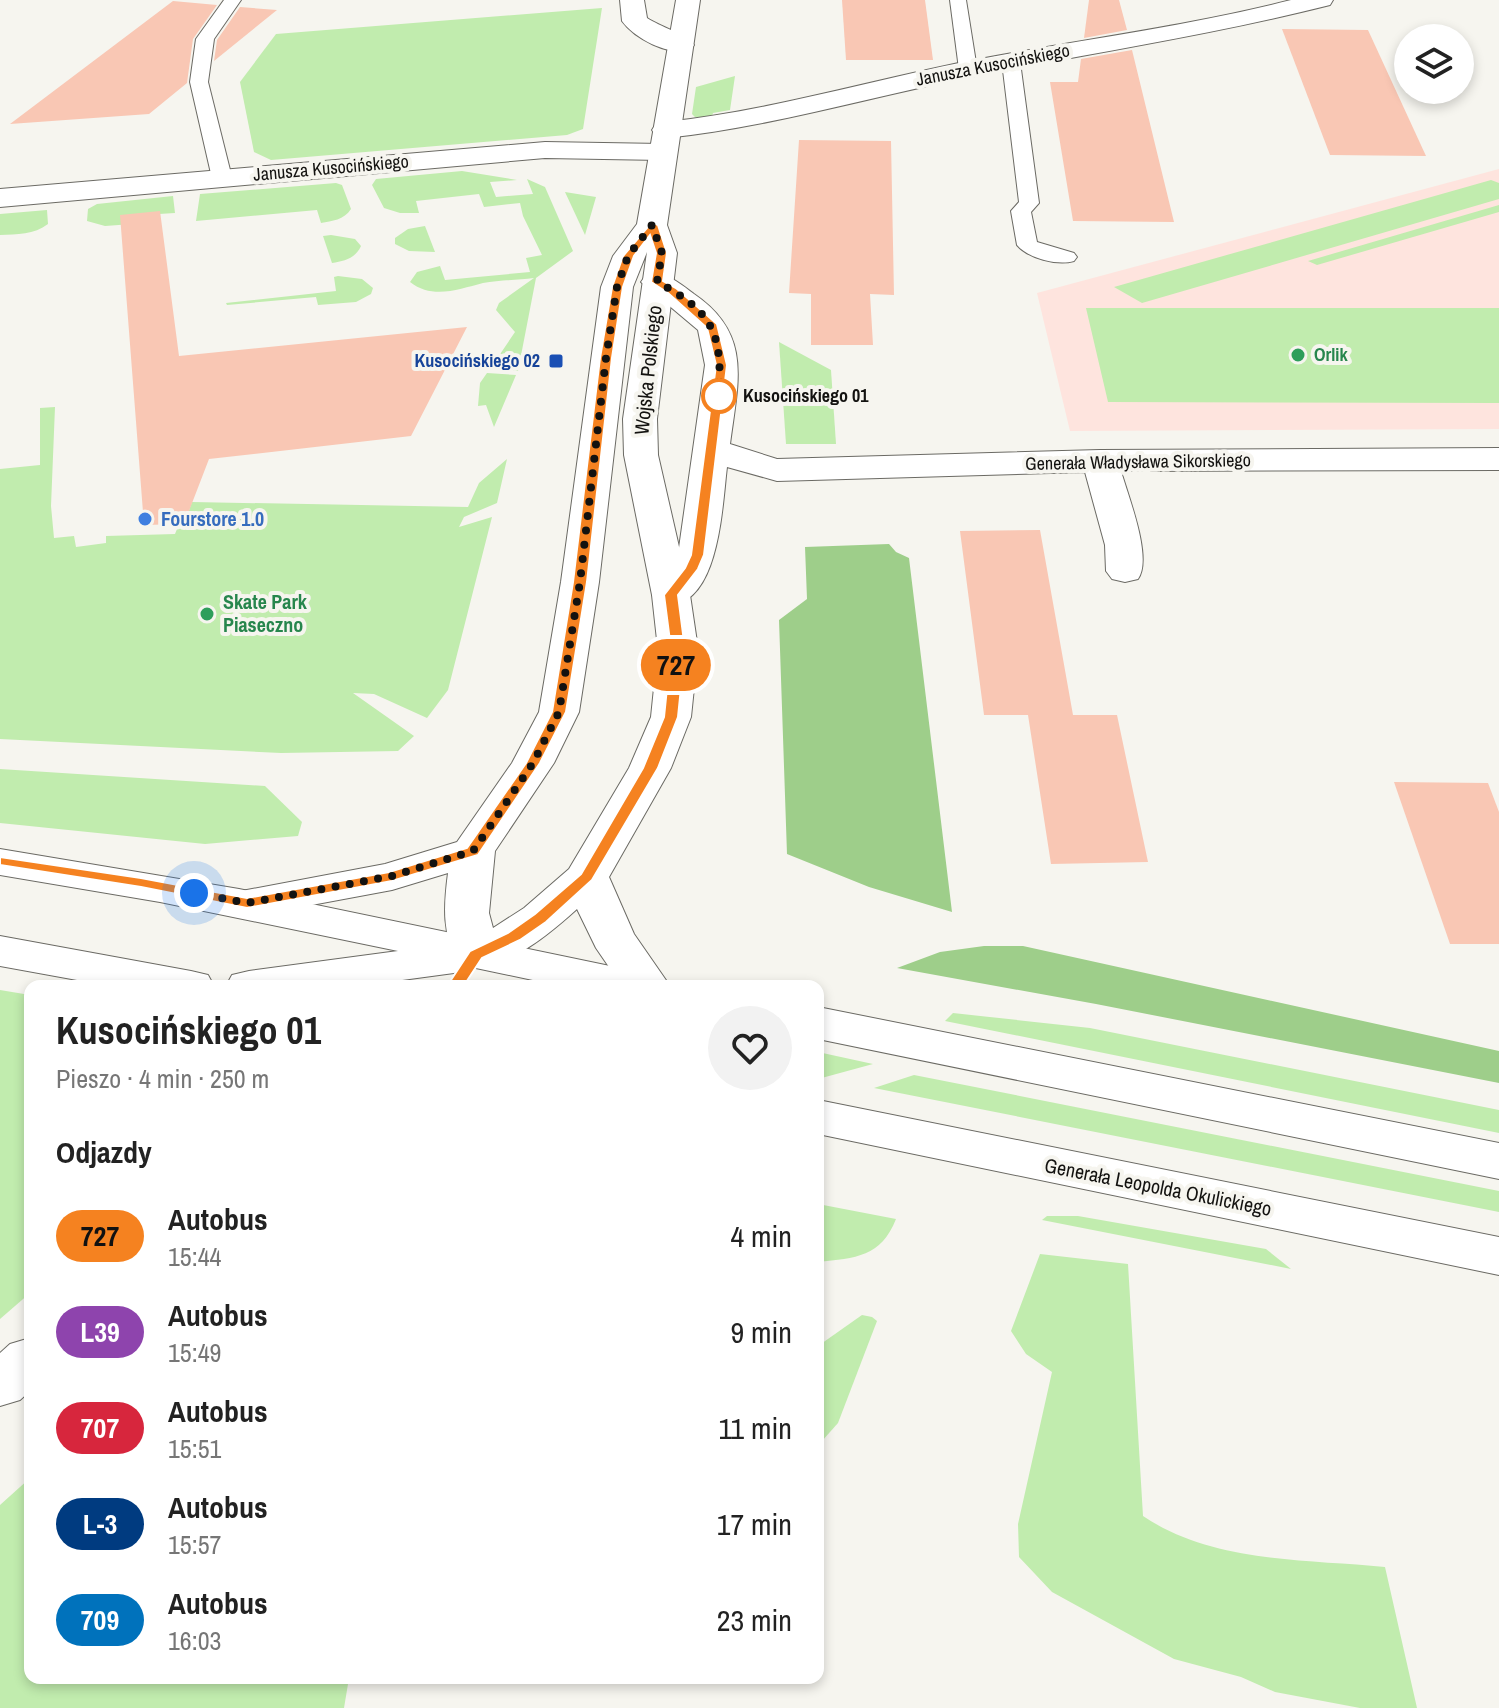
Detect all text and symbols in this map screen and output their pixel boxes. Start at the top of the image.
map controls [1394,24,1474,104]
button: layers [1394,24,1474,104]
street label: Janusza Kusocińskiego [914,37,1072,92]
street label: Janusza Kusocińskiego [252,148,410,187]
street label: Wojska Polskiego [627,304,668,436]
place label: Orlik [1314,342,1348,367]
marker: Orlik [1289,346,1307,364]
place label: Kusocińskiego 02 [414,348,540,373]
marker: Kusocińskiego 02 [547,352,565,370]
marker: Kusocińskiego 01 [702,379,736,413]
place label: Kusocińskiego 01 [743,383,869,408]
street label: Generała Władysława Sikorskiego [1025,447,1251,476]
place label: Fourstore 1.0 [161,505,264,532]
marker: Fourstore 1.0 [136,510,154,528]
place label: Skate Park Piaseczno [223,588,308,638]
marker: Skate Park Piaseczno [198,605,216,623]
line badge: 727 [630,639,722,691]
text: 727 [657,646,695,684]
your location [174,873,214,913]
text: Kusocińskiego 01 [56,1005,321,1056]
button: heart [708,1006,792,1090]
text: Pieszo · 4 min · 250 m [56,1061,269,1096]
text: Odjazdy [56,1132,152,1172]
street label: Generała Leopolda Okulickiego [1042,1151,1274,1222]
text: Autobus [168,1199,268,1239]
text: 4 min [730,1216,792,1256]
text: 727 [81,1217,119,1255]
text: 15:44 [168,1239,221,1274]
text: Autobus [168,1295,268,1335]
text: 9 min [730,1312,792,1352]
text: L39 [80,1313,120,1351]
text: 15:49 [168,1335,221,1370]
text: Autobus [168,1391,268,1431]
text: 11 min [719,1408,792,1448]
text: 707 [81,1409,119,1447]
text: 15:51 [168,1431,221,1466]
text: Autobus [168,1487,268,1527]
text: 17 min [717,1504,792,1544]
text: L-3 [83,1505,117,1543]
text: 15:57 [168,1527,221,1562]
text: Autobus [168,1583,268,1623]
text: 23 min [717,1600,792,1640]
text: 709 [81,1601,119,1639]
text: 16:03 [168,1623,221,1658]

